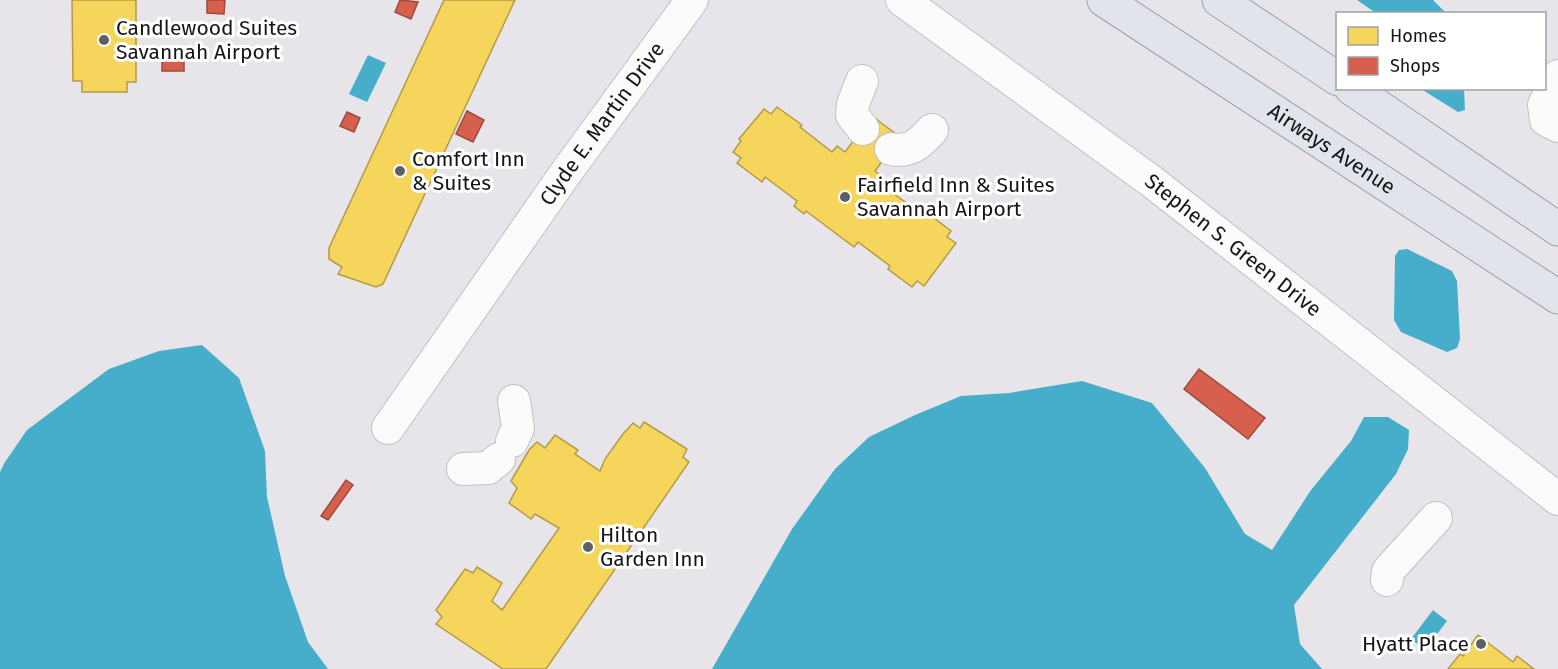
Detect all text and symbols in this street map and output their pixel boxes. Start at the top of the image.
legend [1336,12,1546,90]
place label: Candlewood Suites Savannah Airport [116,15,297,65]
text: Homes [1390,25,1446,47]
marker: Candlewood Suites Savannah Airport [97,33,111,47]
street label: Clyde E. Martin Drive [534,37,670,211]
text: Shops [1390,55,1440,77]
street label: Airways Avenue [1263,98,1400,200]
place label: Comfort Inn & Suites [412,146,525,196]
marker: Comfort Inn & Suites [393,164,407,178]
street label: Stephen S. Green Drive [1139,168,1327,322]
place label: Fairfield Inn & Suites Savannah Airport [857,172,1055,222]
marker: Fairfield Inn & Suites Savannah Airport [838,190,852,204]
place label: Hilton Garden Inn [600,522,705,572]
marker: Hilton Garden Inn [581,540,595,554]
place label: Hyatt Place [1362,631,1469,657]
marker: Hyatt Place [1474,637,1488,651]

